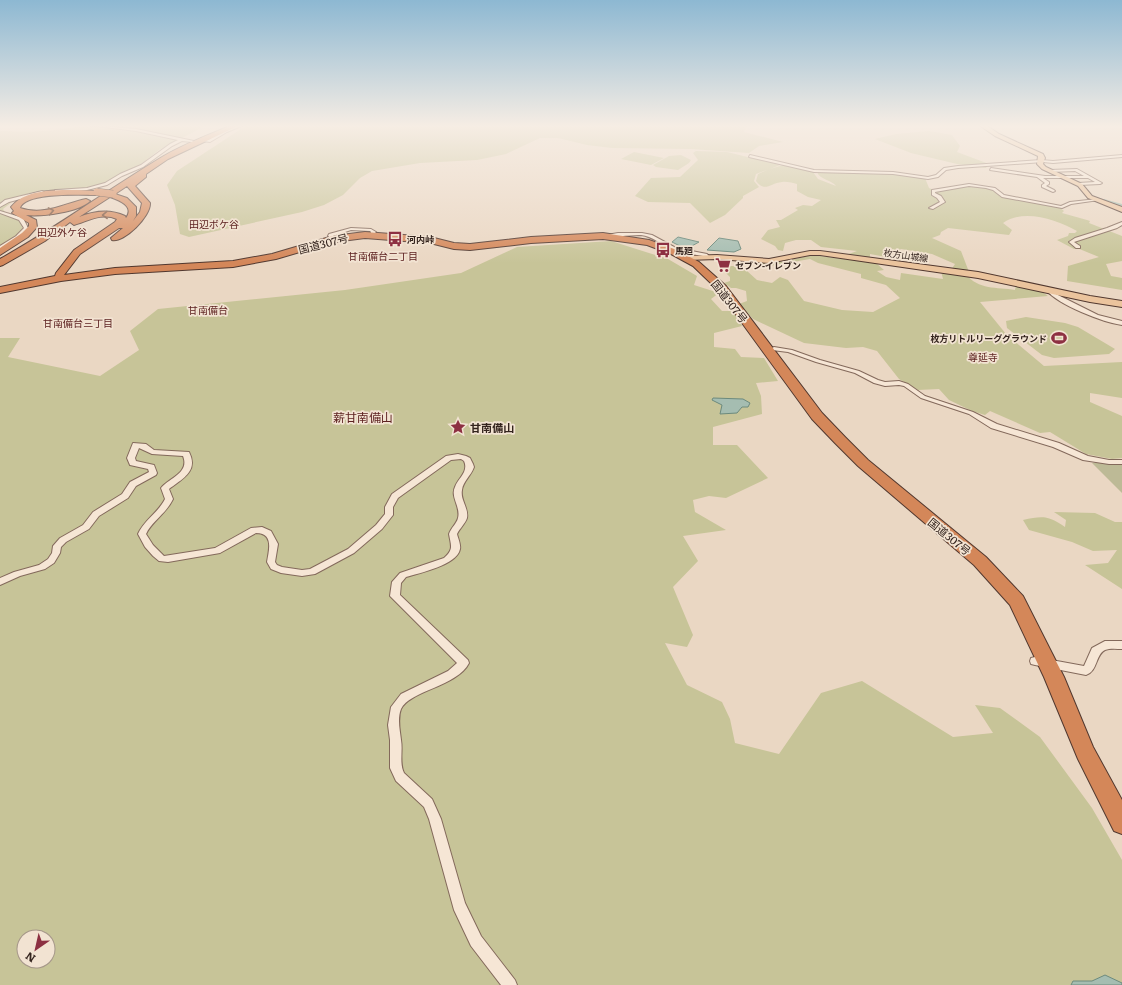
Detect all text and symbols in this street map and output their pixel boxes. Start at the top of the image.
one-way arrow [48,207,54,216]
one-way arrow [102,211,108,219]
district label: 田辺ボケ谷 [189,216,239,231]
district label: 田辺外ケ谷 [37,224,87,239]
street label: 国道307号 [296,229,350,257]
bus stop icon: 河内峠 [386,230,404,248]
place label: 河内峠 [406,232,435,246]
bus stop icon: 馬廻 [654,241,672,259]
place label: 馬廻 [675,243,693,257]
street label: 枚方山城線 [883,245,930,265]
district label: 甘南備台二丁目 [348,248,418,263]
supermarket icon: セブン-イレブン [714,256,732,274]
place label: セブン-イレブン [735,258,801,272]
street label: 国道307号 [708,276,752,326]
district label: 甘南備台 [188,302,228,317]
district label: 甘南備台三丁目 [43,315,113,330]
sports icon: 枚方リトルリーググラウンド [1050,329,1068,347]
place label: 枚方リトルリーググラウンド [930,331,1047,345]
district label: 尊延寺 [968,349,998,364]
district label: 薪甘南備山 [333,408,393,426]
place icon: 甘南備山 [449,418,467,436]
place label: 甘南備山 [470,419,514,435]
street label: 国道307号 [925,514,975,558]
north arrow [16,929,56,969]
text: N [22,949,38,967]

